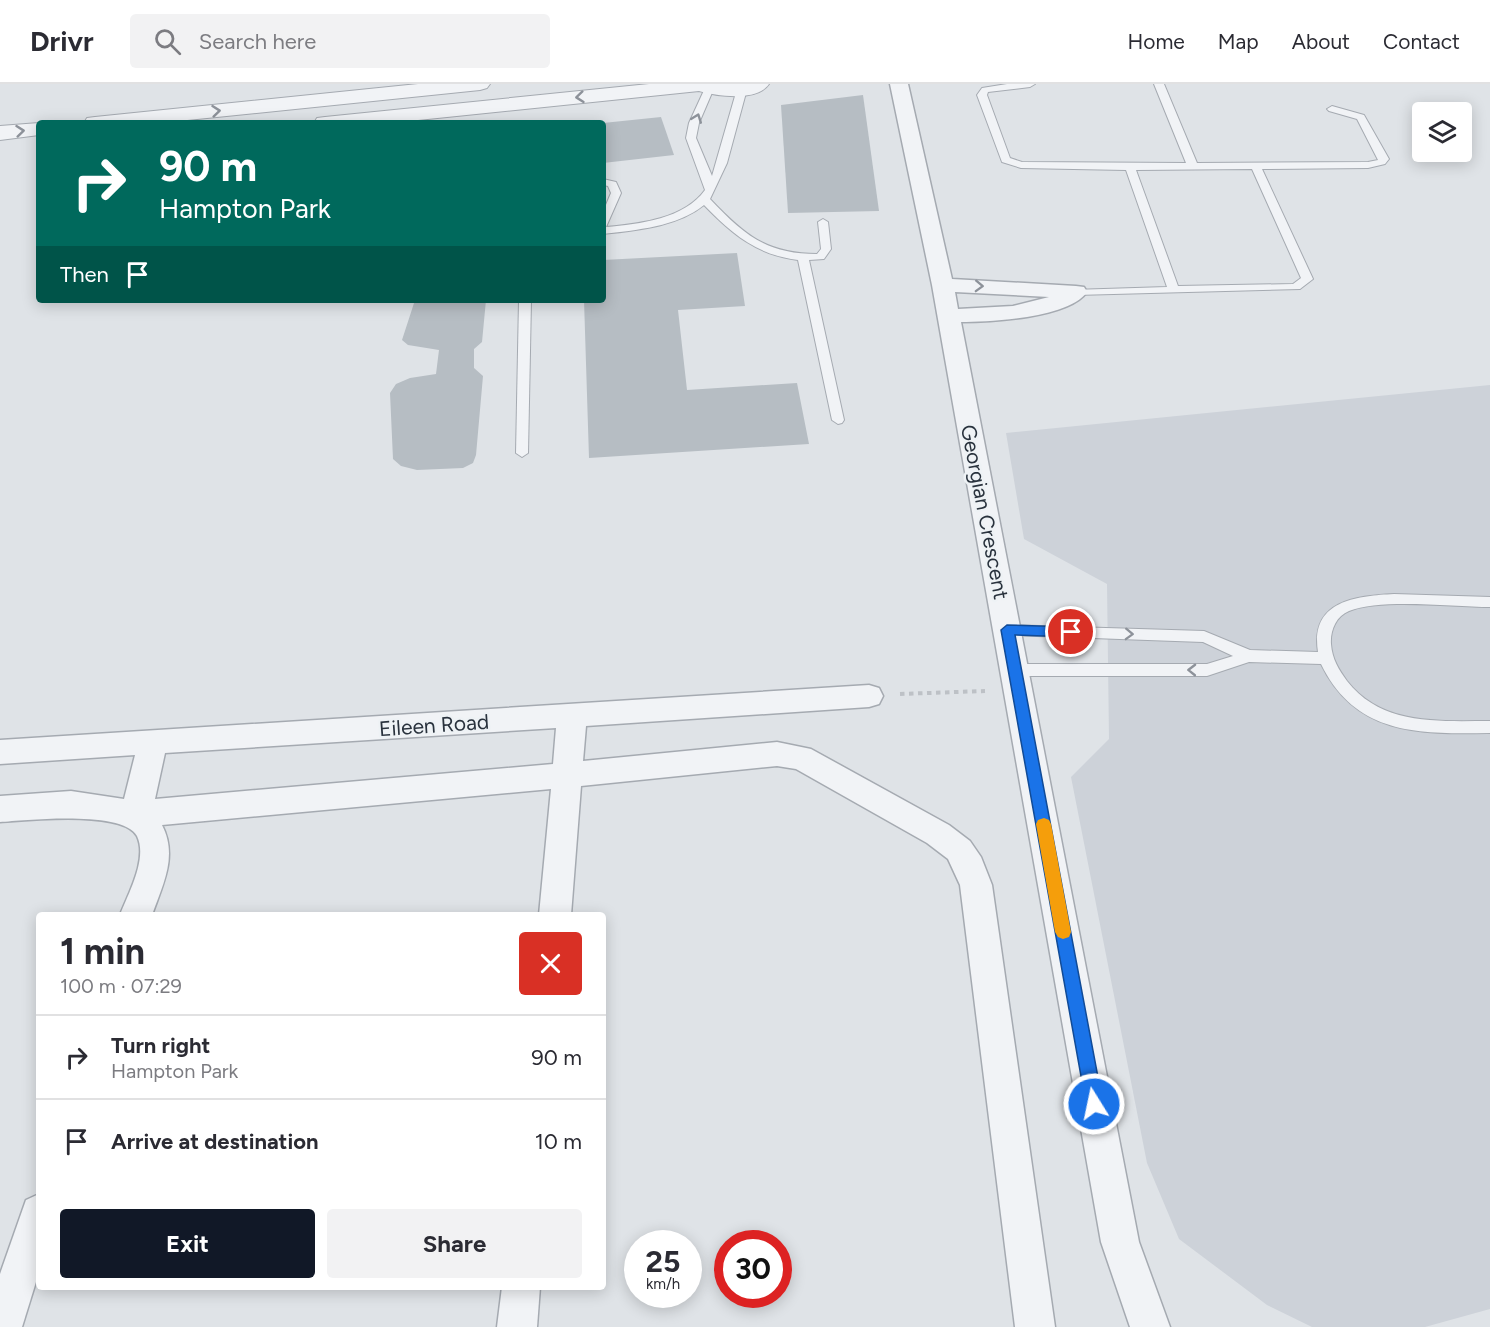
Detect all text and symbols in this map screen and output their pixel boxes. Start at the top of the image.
search box [130,14,550,68]
text: Drivr [30,24,94,58]
icon: search [151,25,184,58]
text: Search here [199,28,316,55]
text: Home [1128,29,1185,54]
text: Map [1218,29,1259,54]
text: About [1292,29,1350,54]
text: Contact [1383,29,1460,54]
one-way arrow [575,90,584,103]
map controls [1412,102,1472,162]
button: layers [1412,102,1472,162]
one-way arrow [211,105,220,118]
one-way arrow [689,113,702,123]
one-way arrow [15,125,24,138]
text: 90 m [159,141,257,192]
icon: right [60,144,138,222]
text: Hampton Park [159,192,331,225]
icon: arrive [121,258,154,291]
text: Then [60,261,109,288]
one-way arrow [974,280,983,292]
street label: Georgian Crescent [956,422,1014,602]
pin [1045,606,1096,657]
icon: arrive [1054,615,1087,648]
one-way arrow [1124,627,1133,640]
one-way arrow [1188,664,1197,676]
street label: Eileen Road [378,709,490,741]
text: 1 min [60,930,145,973]
button: close [519,932,582,995]
text: 100 m · 07:29 [60,974,182,998]
text: Turn right [111,1032,210,1059]
icon: right [60,1041,93,1074]
text: 90 m [531,1044,582,1071]
text: Hampton Park [111,1059,238,1083]
position arrow [1062,1072,1126,1136]
icon: arrive [60,1125,93,1158]
text: Arrive at destination [111,1128,319,1155]
text: 10 m [535,1128,582,1155]
button: Exit [60,1209,315,1278]
button: Share [327,1209,582,1278]
speed limit sign: 30 [714,1230,792,1308]
text: 25 [646,1243,680,1280]
text: km/h [646,1275,680,1293]

